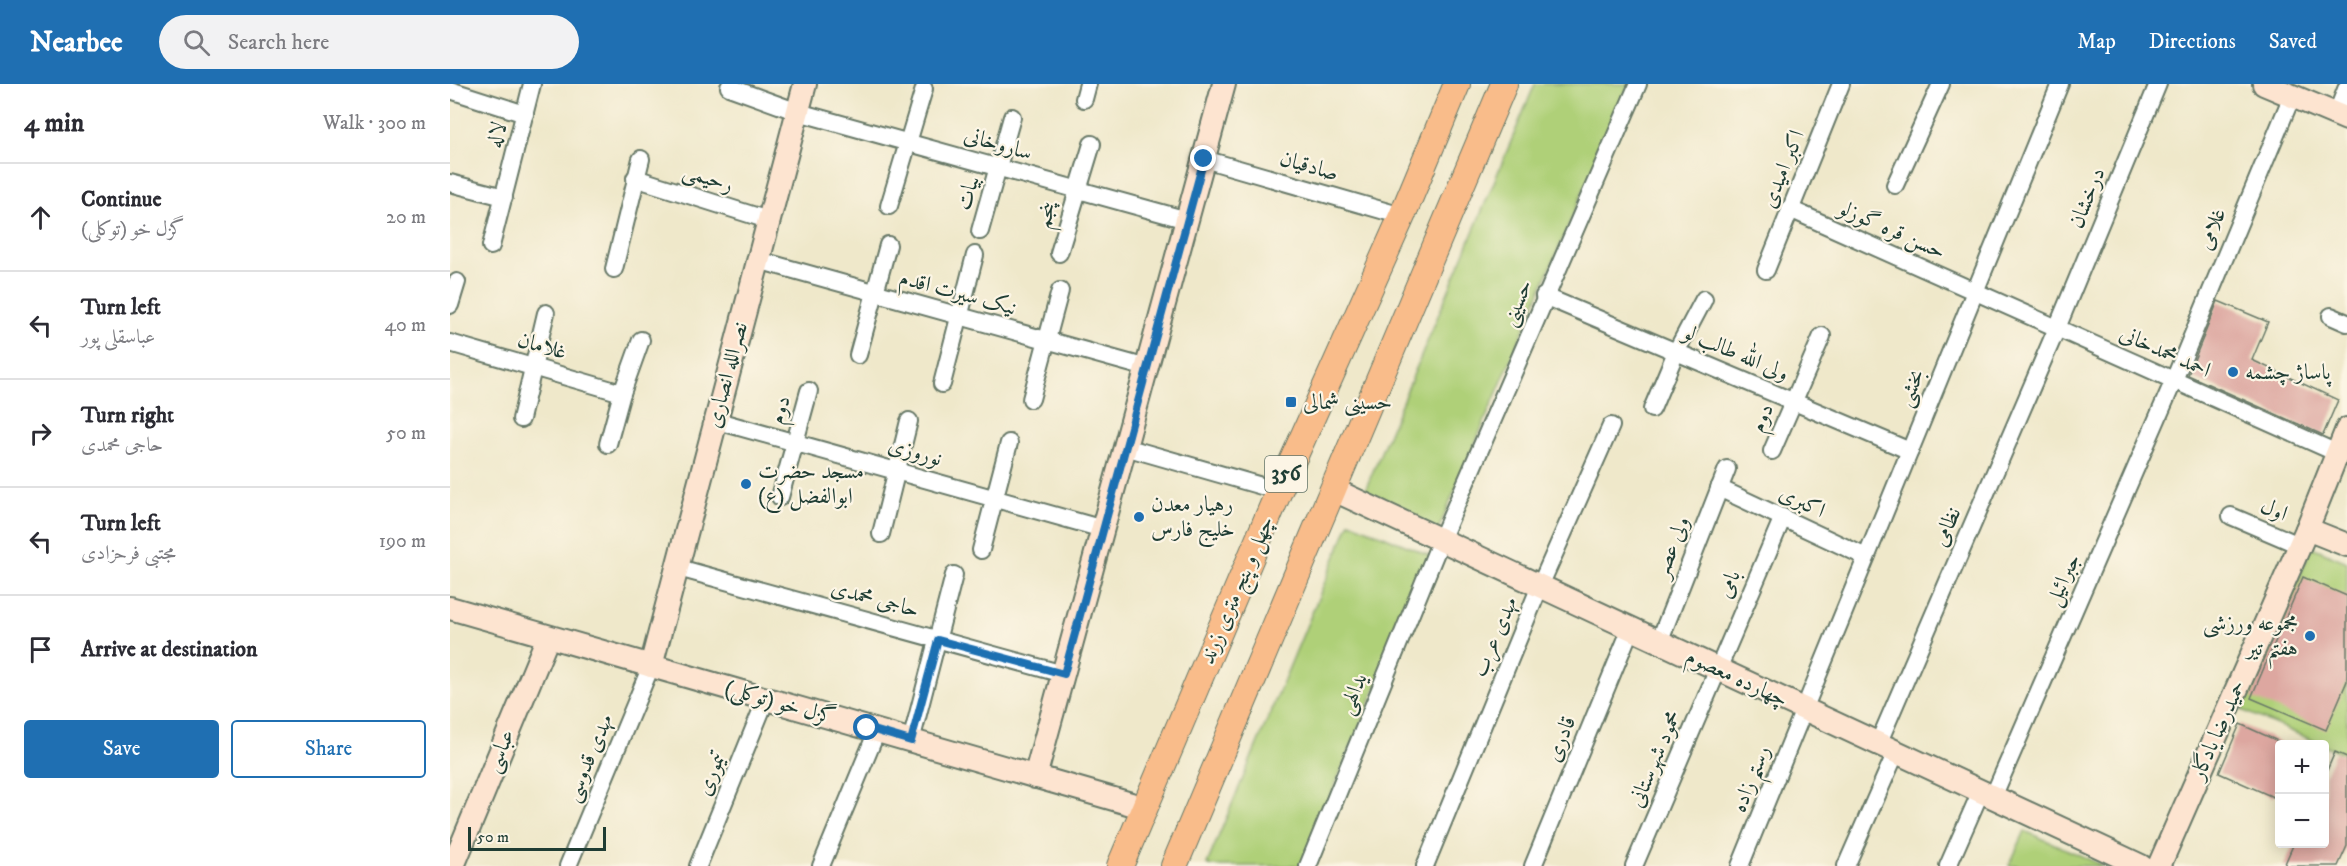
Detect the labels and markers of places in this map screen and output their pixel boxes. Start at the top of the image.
place label: پاساژ چشمه [2245,359,2332,388]
marker: پاساژ چشمه [2226,365,2240,379]
place label: حسینی شمالی [1303,389,1392,417]
marker: حسینی شمالی [1284,395,1298,409]
place label: مسجد حضرت ابوالفضل (ع) [758,458,864,514]
marker: مسجد حضرت ابوالفضل (ع) [739,477,753,491]
place label: رهیار معدن خلیج فارس [1151,491,1235,548]
marker: رهیار معدن خلیج فارس [1132,510,1146,524]
place label: مجموعه ورزشی هفتم تیر [2203,610,2298,669]
marker: مجموعه ورزشی هفتم تیر [2303,629,2317,643]

